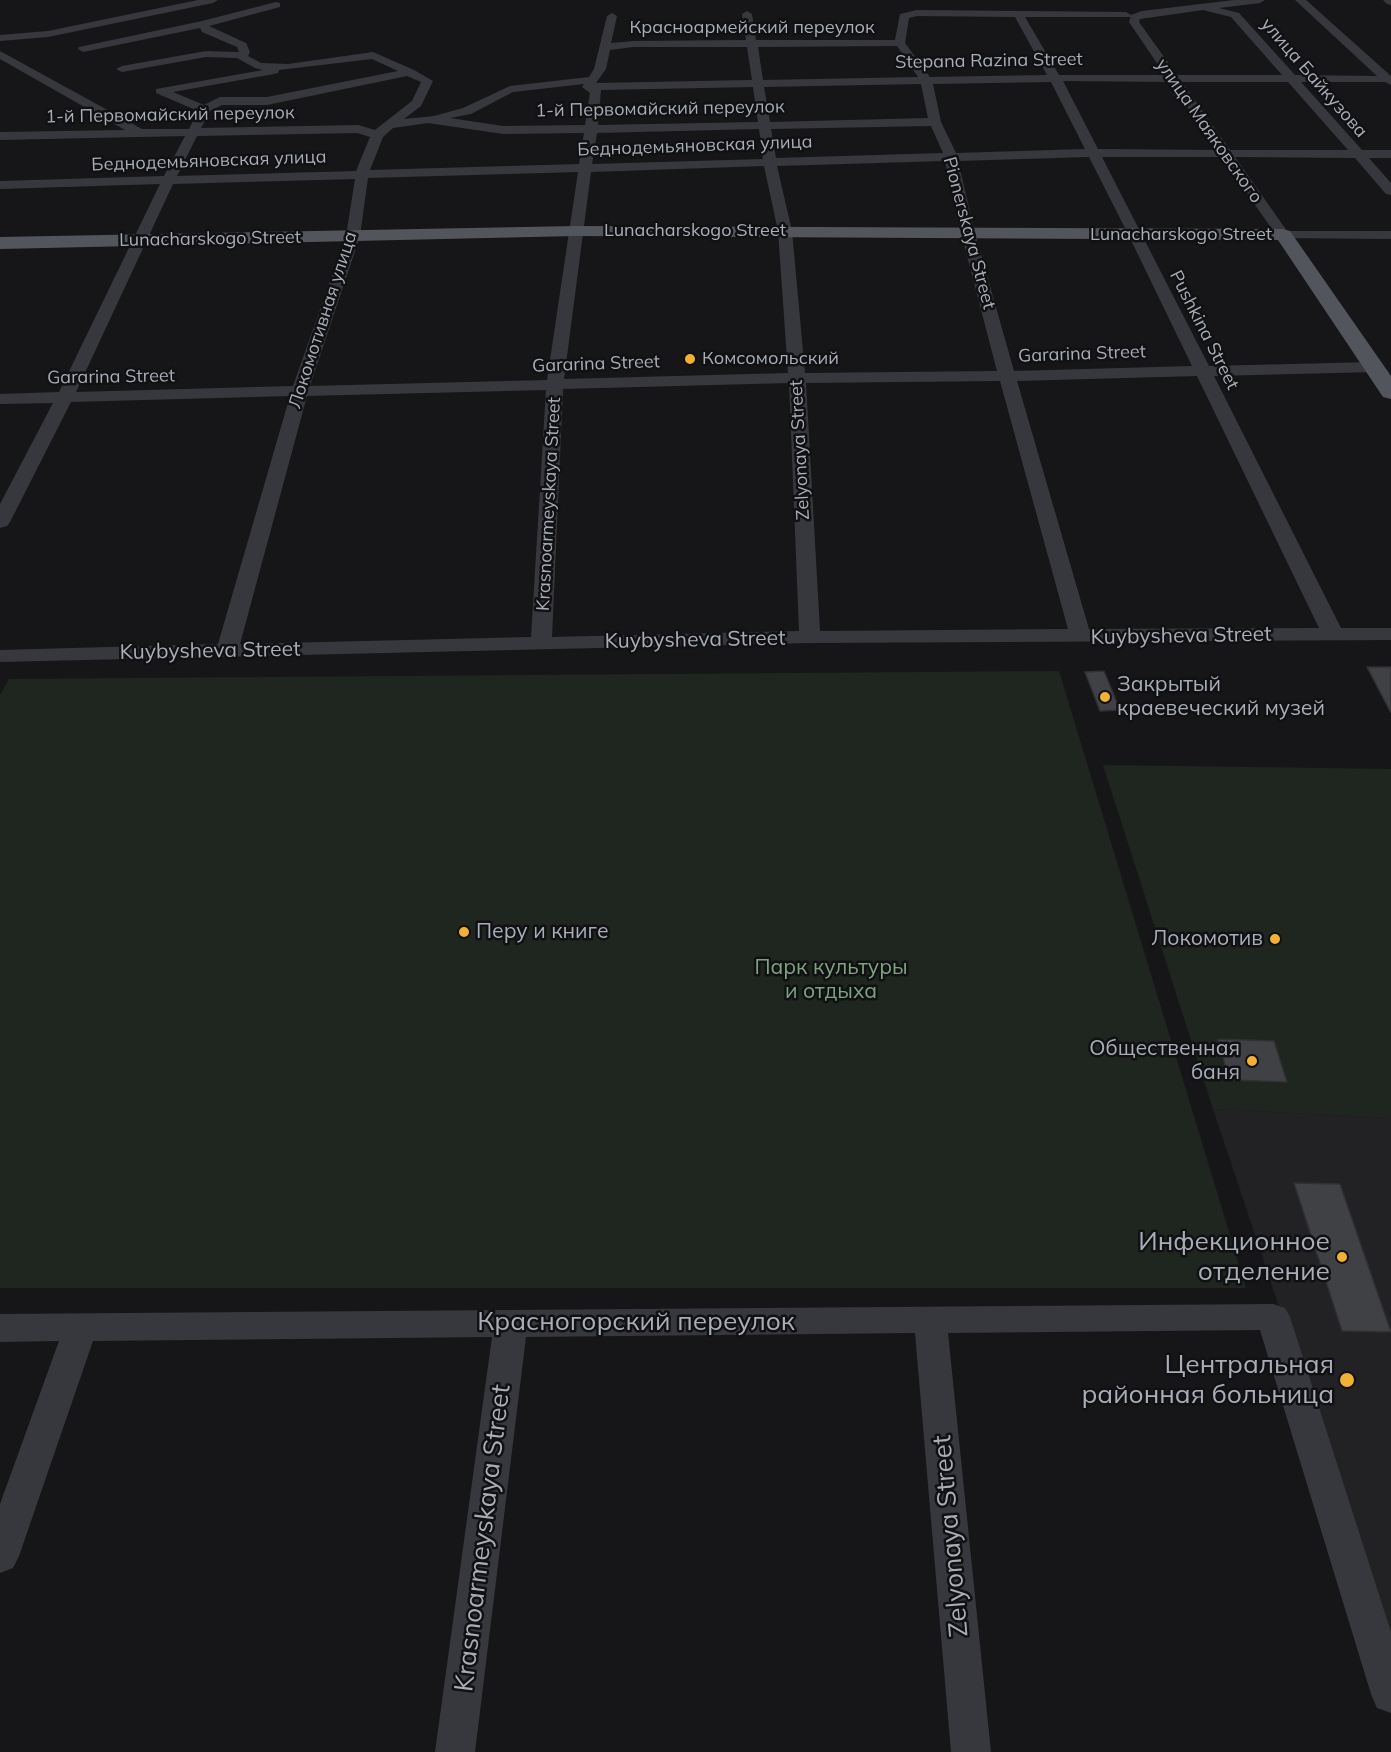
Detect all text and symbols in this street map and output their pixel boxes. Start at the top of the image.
street label: улица Байкузова [1256,14,1372,142]
street label: Красноармейский переулок [629,17,875,39]
street label: Stepana Razina Street [895,49,1083,73]
street label: улица Маяковского [1151,55,1267,207]
street label: 1-й Первомайский переулок [535,96,785,122]
street label: 1-й Первомайский переулок [45,102,295,128]
street label: Беднодемьяновская улица [577,131,813,161]
street label: Беднодемьяновская улица [91,146,327,176]
street label: Pionerskaya Street [938,155,1000,311]
street label: Lunacharskogo Street [604,220,786,242]
street label: Lunacharskogo Street [1090,224,1272,246]
street label: Lunacharskogo Street [119,227,301,251]
street label: Локомотивная улица [284,229,362,411]
street label: Pushkina Street [1165,267,1243,393]
street label: Gararina Street [1018,341,1146,367]
place label: Комсомольский [702,348,839,370]
street label: Gararina Street [532,351,660,377]
marker: Комсомольский [683,352,697,366]
street label: Gararina Street [47,365,175,389]
street label: Zelyonaya Street [786,379,814,521]
street label: Krasnoarmeyskaya Street [533,397,565,611]
street label: Kuybysheva Street [1090,622,1272,650]
street label: Kuybysheva Street [604,626,786,654]
street label: Kuybysheva Street [119,637,301,665]
place label: Закрытый краевеческий музей [1117,672,1325,722]
marker: Закрытый краевеческий музей [1098,690,1112,704]
place label: Перу и книге [476,919,609,945]
marker: Перу и книге [457,925,471,939]
place label: Локомотив [1151,926,1263,952]
marker: Локомотив [1268,932,1282,946]
park label: Парк культуры и отдыха [754,955,908,1005]
place label: Общественная баня [1089,1036,1240,1086]
marker: Общественная баня [1245,1054,1259,1068]
place label: Инфекционное отделение [1138,1226,1330,1288]
marker: Инфекционное отделение [1335,1250,1349,1264]
street label: Красногорский переулок [477,1306,795,1338]
place label: Центральная районная больница [1081,1349,1334,1410]
marker: Центральная районная больница [1338,1371,1356,1389]
street label: Krasnoarmeyskaya Street [449,1383,517,1693]
street label: Zelyonaya Street [927,1434,975,1638]

